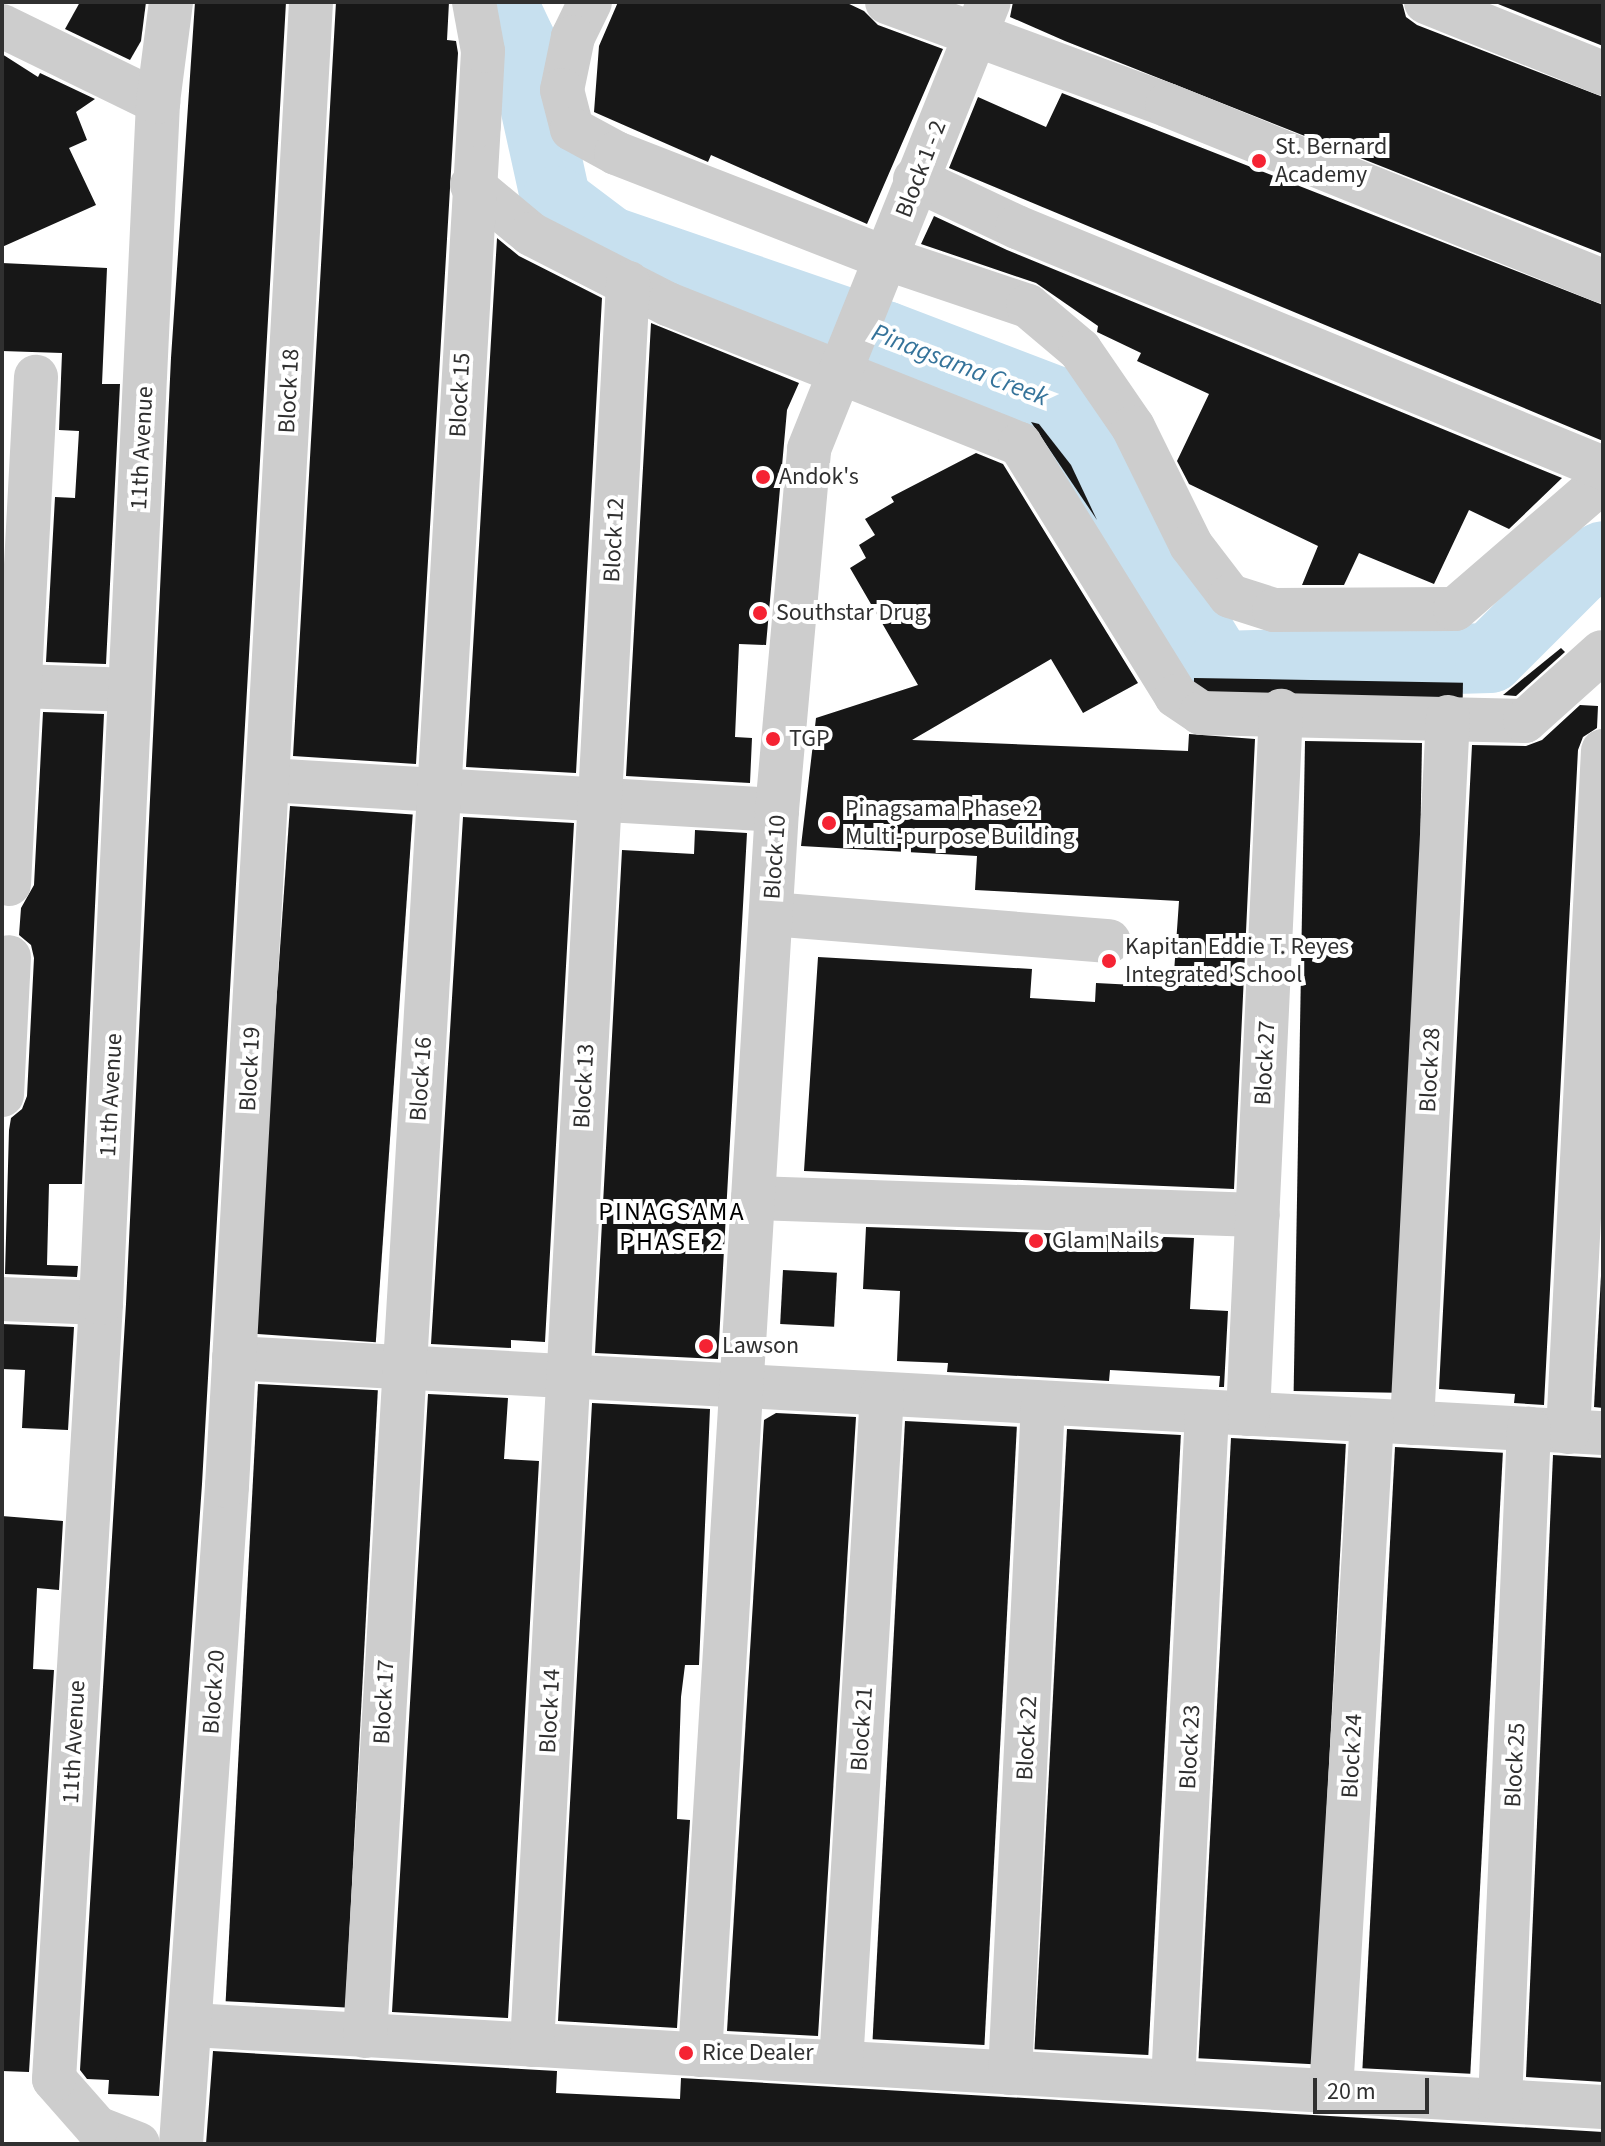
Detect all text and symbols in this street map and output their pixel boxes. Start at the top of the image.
street label: Block 1 - 2 [889,116,953,222]
place label: St. Bernard Academy [1275,133,1387,189]
marker: St. Bernard Academy [1250,152,1268,170]
water label: Pinagsama Creek [867,317,1053,413]
street label: Block 18 [272,348,306,434]
street label: Block 15 [443,352,477,438]
street label: 11th Avenue [124,385,160,511]
place label: Andok's [779,463,859,491]
marker: Andok's [754,468,772,486]
street label: Block 12 [597,497,631,583]
place label: Southstar Drug [776,599,927,627]
marker: Southstar Drug [751,604,769,622]
place label: TGP [789,725,830,753]
marker: TGP [764,730,782,748]
place label: Pinagsama Phase 2 Multi-purpose Building [845,795,1074,851]
street label: Block 10 [758,814,792,900]
marker: Pinagsama Phase 2 Multi-purpose Building [820,814,838,832]
place label: Kapitan Eddie T. Reyes Integrated School [1125,933,1349,989]
marker: Kapitan Eddie T. Reyes Integrated School [1100,952,1118,970]
street label: Block 27 [1248,1020,1282,1106]
street label: Block 19 [233,1026,267,1112]
street label: Block 28 [1413,1027,1447,1113]
street label: 11th Avenue [93,1032,129,1158]
street label: Block 16 [404,1036,438,1122]
street label: Block 13 [567,1043,601,1129]
district label: PINAGSAMA PHASE 2 [598,1196,746,1258]
place label: Glam Nails [1052,1227,1159,1255]
marker: Glam Nails [1027,1232,1045,1250]
place label: Lawson [722,1332,799,1360]
marker: Lawson [697,1337,715,1355]
street label: Block 20 [197,1649,231,1735]
street label: Block 17 [367,1659,401,1745]
street label: Block 14 [533,1668,567,1754]
street label: 11th Avenue [56,1679,92,1805]
street label: Block 21 [845,1686,879,1772]
street label: Block 22 [1010,1695,1044,1781]
street label: Block 23 [1173,1704,1207,1790]
street label: Block 24 [1335,1713,1369,1799]
street label: Block 25 [1498,1722,1532,1808]
place label: Rice Dealer [702,2039,813,2067]
marker: Rice Dealer [677,2044,695,2062]
scale bar [1317,2062,1433,2112]
text: 20 m [1327,2074,1376,2109]

